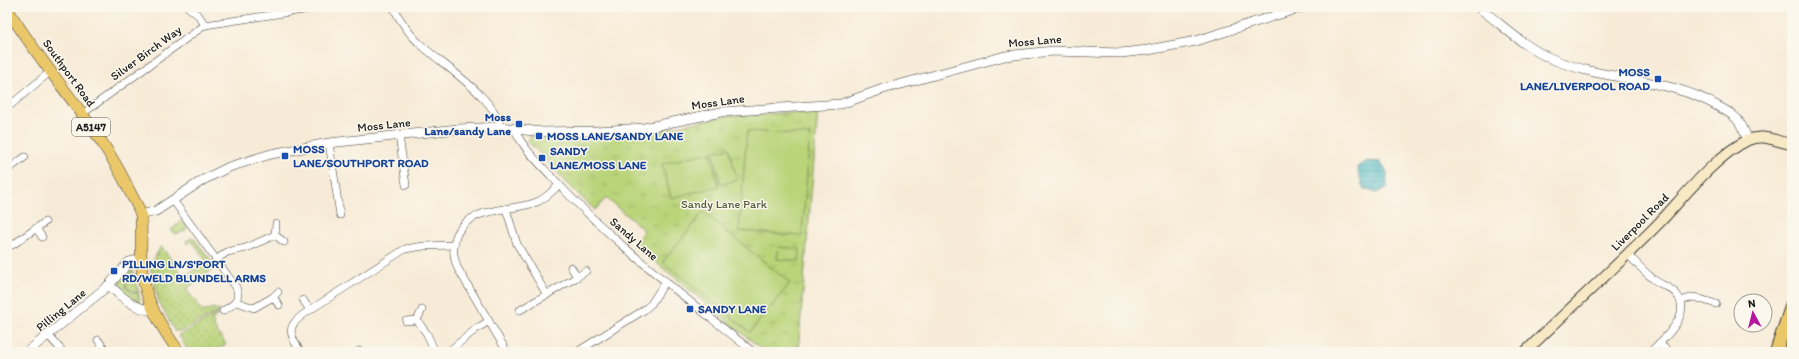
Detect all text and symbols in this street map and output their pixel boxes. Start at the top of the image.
street label: Silver Birch Way [108,22,184,83]
street label: Moss Lane [1008,32,1062,50]
street label: Southport Road [40,36,99,110]
place label: MOSS LANE/LIVERPOOL ROAD [1520,65,1650,93]
marker: MOSS LANE/LIVERPOOL ROAD [1653,74,1663,84]
street label: Moss Lane [691,91,746,113]
place label: Moss Lane/sandy Lane [424,110,512,139]
street label: Moss Lane [357,115,412,135]
road number: A5147 [72,118,110,136]
marker: Moss Lane/sandy Lane [514,119,524,129]
place label: MOSS LANE/SANDY LANE [547,129,684,143]
marker: MOSS LANE/SANDY LANE [534,131,544,141]
place label: MOSS LANE/SOUTHPORT ROAD [293,142,429,170]
place label: SANDY LANE/MOSS LANE [550,144,647,172]
marker: MOSS LANE/SOUTHPORT ROAD [280,151,290,161]
marker: SANDY LANE/MOSS LANE [537,153,547,163]
street label: Liverpool Road [1608,190,1672,254]
park label: Sandy Lane Park [681,197,768,211]
street label: Sandy Lane [607,214,661,264]
place label: PILLING LN/S'PORT RD/WELD BLUNDELL ARMS [122,257,266,285]
marker: PILLING LN/S'PORT RD/WELD BLUNDELL ARMS [109,266,119,276]
street label: Pilling Lane [33,286,89,334]
north arrow [1733,293,1773,333]
text: N [1747,297,1756,310]
place label: SANDY LANE [698,302,767,316]
marker: SANDY LANE [685,304,695,314]

